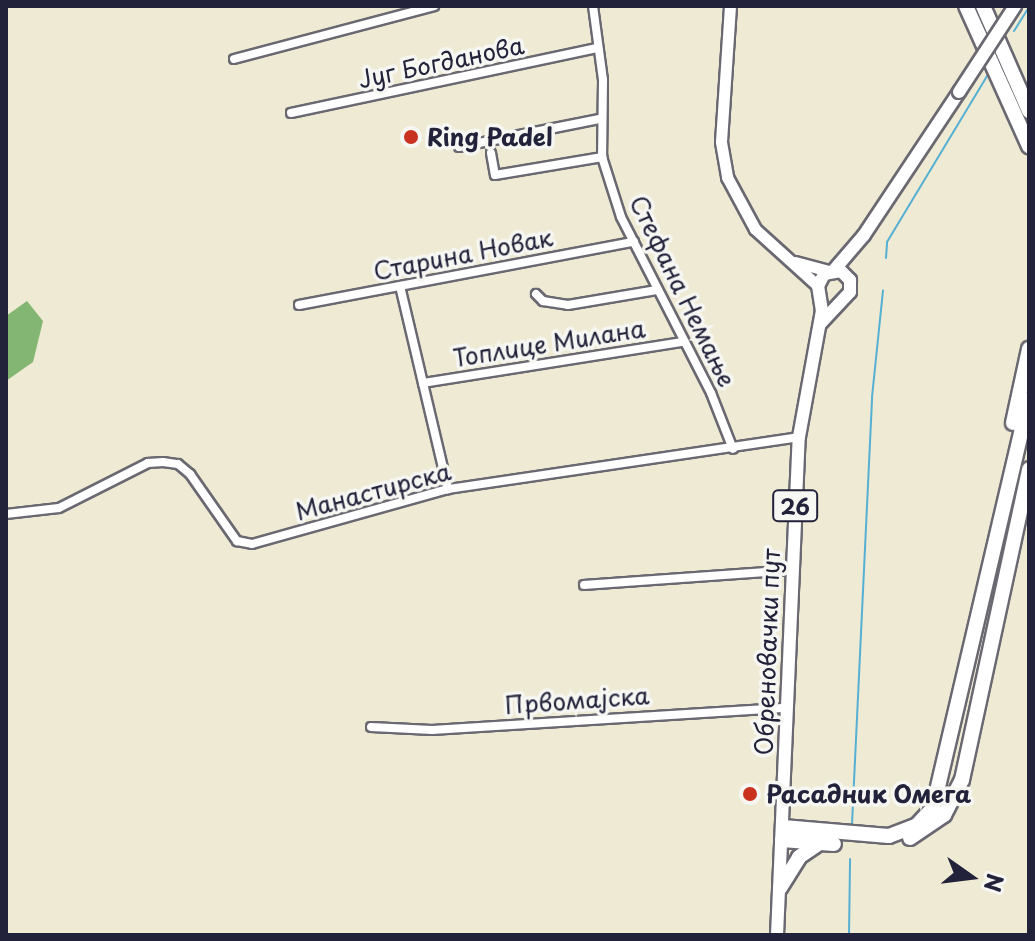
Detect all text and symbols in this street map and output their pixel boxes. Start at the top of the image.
street label: Југ Богданова [354,30,528,94]
place label: Ring Padel [427,123,553,151]
marker: Ring Padel [402,128,420,146]
street label: Стефана Немање [624,190,742,392]
street label: Старина Новак [370,222,556,286]
street label: Топлице Милана [450,313,648,373]
street label: Манастирска [292,456,454,526]
road number: 26 [771,488,819,524]
street label: Обреновачки пут [749,547,785,757]
street label: Првомајска [504,681,650,719]
place label: Расадник Омега [766,780,973,808]
marker: Расадник Омега [741,785,759,803]
north arrow [931,837,1011,917]
text: N [977,870,1013,895]

